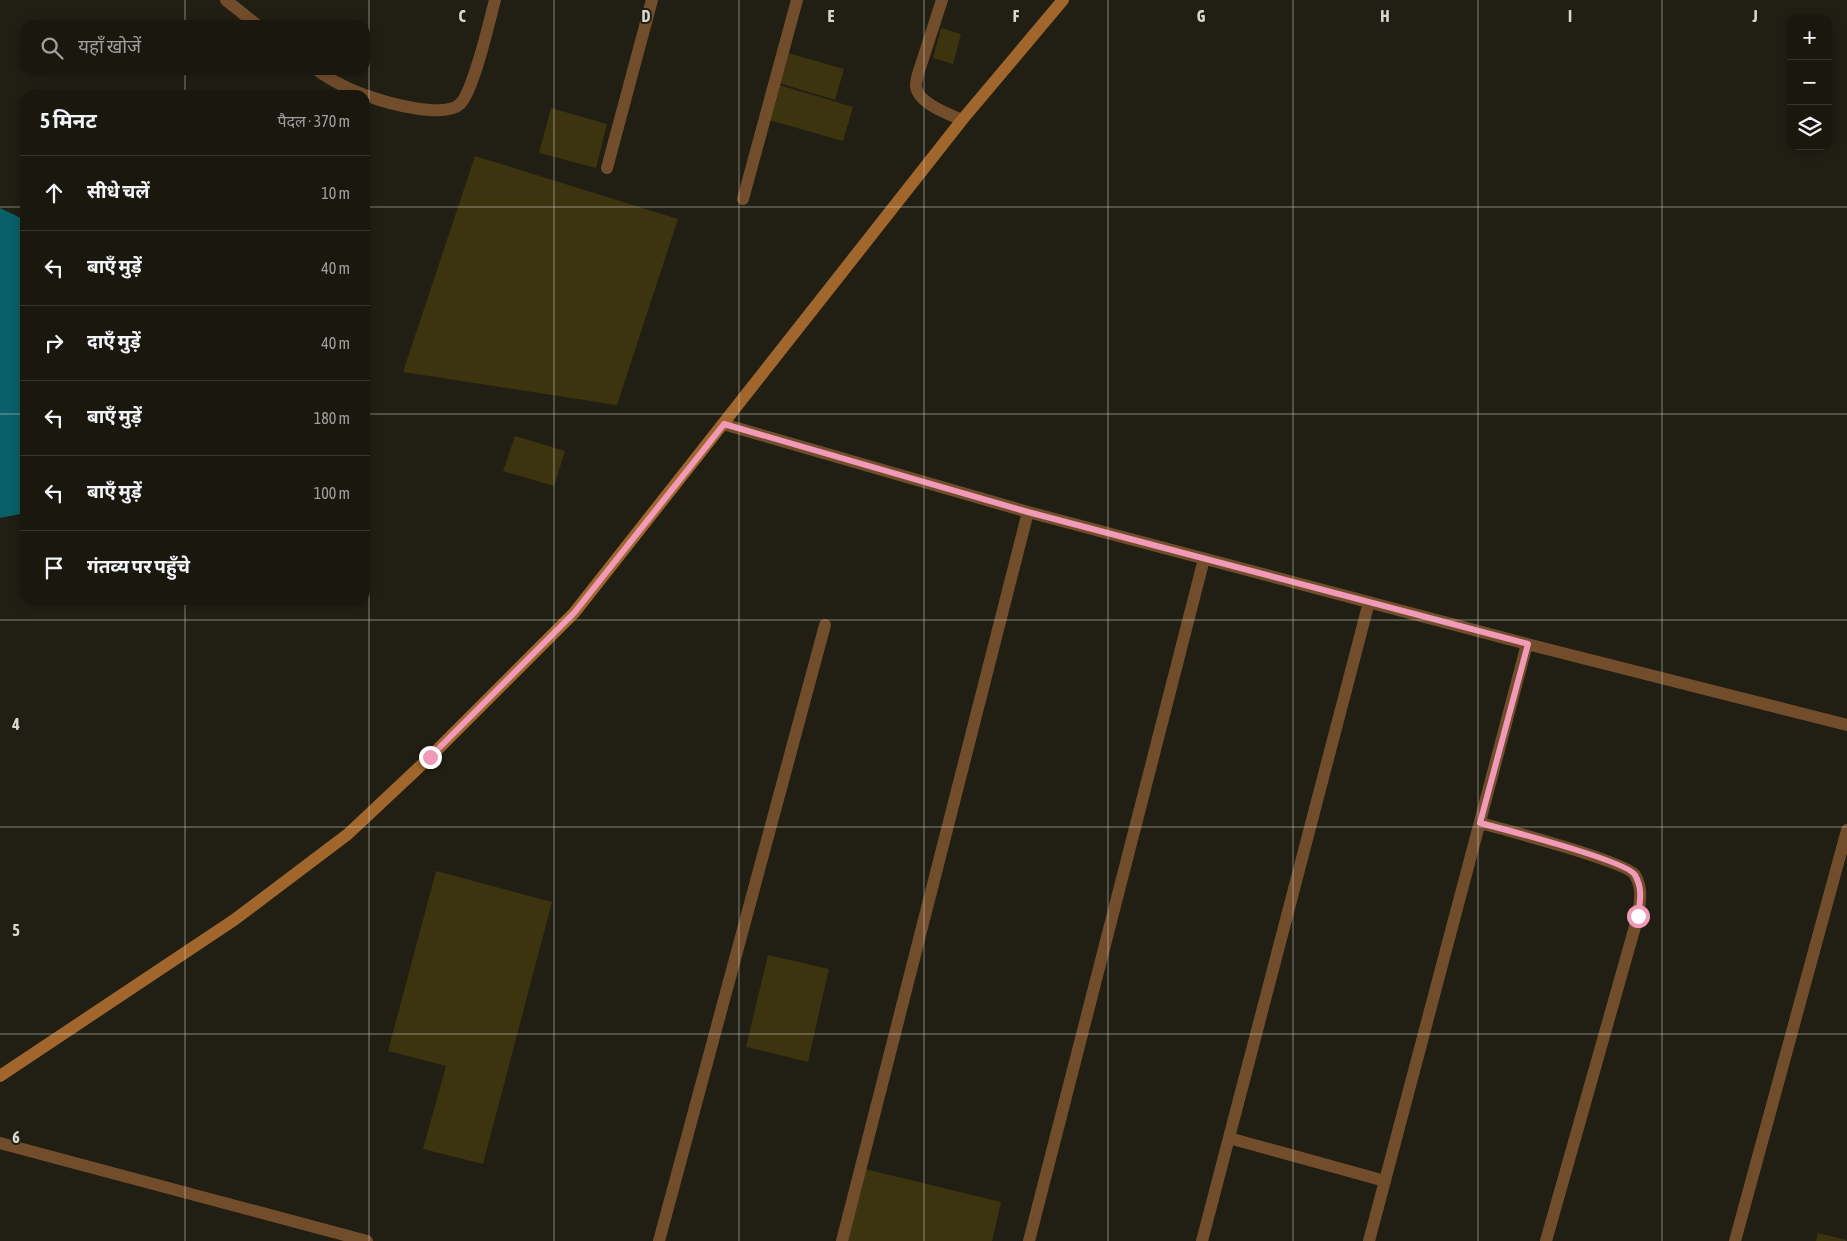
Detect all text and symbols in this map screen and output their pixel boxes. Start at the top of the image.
text: C [458,7,466,25]
text: D [642,7,651,25]
text: E [828,7,835,25]
text: F [1013,7,1020,25]
text: G [1197,7,1206,25]
text: H [1380,7,1390,25]
text: I [1568,7,1572,25]
text: J [1751,7,1758,25]
map controls [1787,15,1832,150]
button: + [1787,15,1832,60]
search box [20,20,370,75]
icon: search [38,34,66,62]
text: यहाँ खोजें [78,35,141,57]
button: − [1787,60,1832,105]
button: layers [1787,105,1832,150]
text: 5 मिनट [40,108,97,132]
text: पैदल · 370 m [277,112,350,130]
icon: ahead [40,179,68,207]
text: सीधे चलें [87,180,150,202]
text: 10 m [321,184,350,202]
icon: left [40,254,68,282]
text: बाएँ मुड़ें [87,255,142,277]
text: 40 m [321,259,350,277]
icon: right [40,329,68,357]
text: दाएँ मुड़ें [87,330,141,352]
text: 40 m [321,334,350,352]
icon: left [40,404,68,432]
text: बाएँ मुड़ें [87,405,142,427]
text: 180 m [314,409,350,427]
icon: left [40,479,68,507]
text: बाएँ मुड़ें [87,480,142,502]
text: 100 m [314,484,350,502]
icon: arrive [40,554,68,582]
text: गंतव्य पर पहुँचे [87,555,190,577]
text: 4 [11,715,20,733]
route end [419,746,442,769]
route start [1627,905,1650,928]
text: 5 [12,921,20,939]
text: 6 [12,1128,20,1146]

